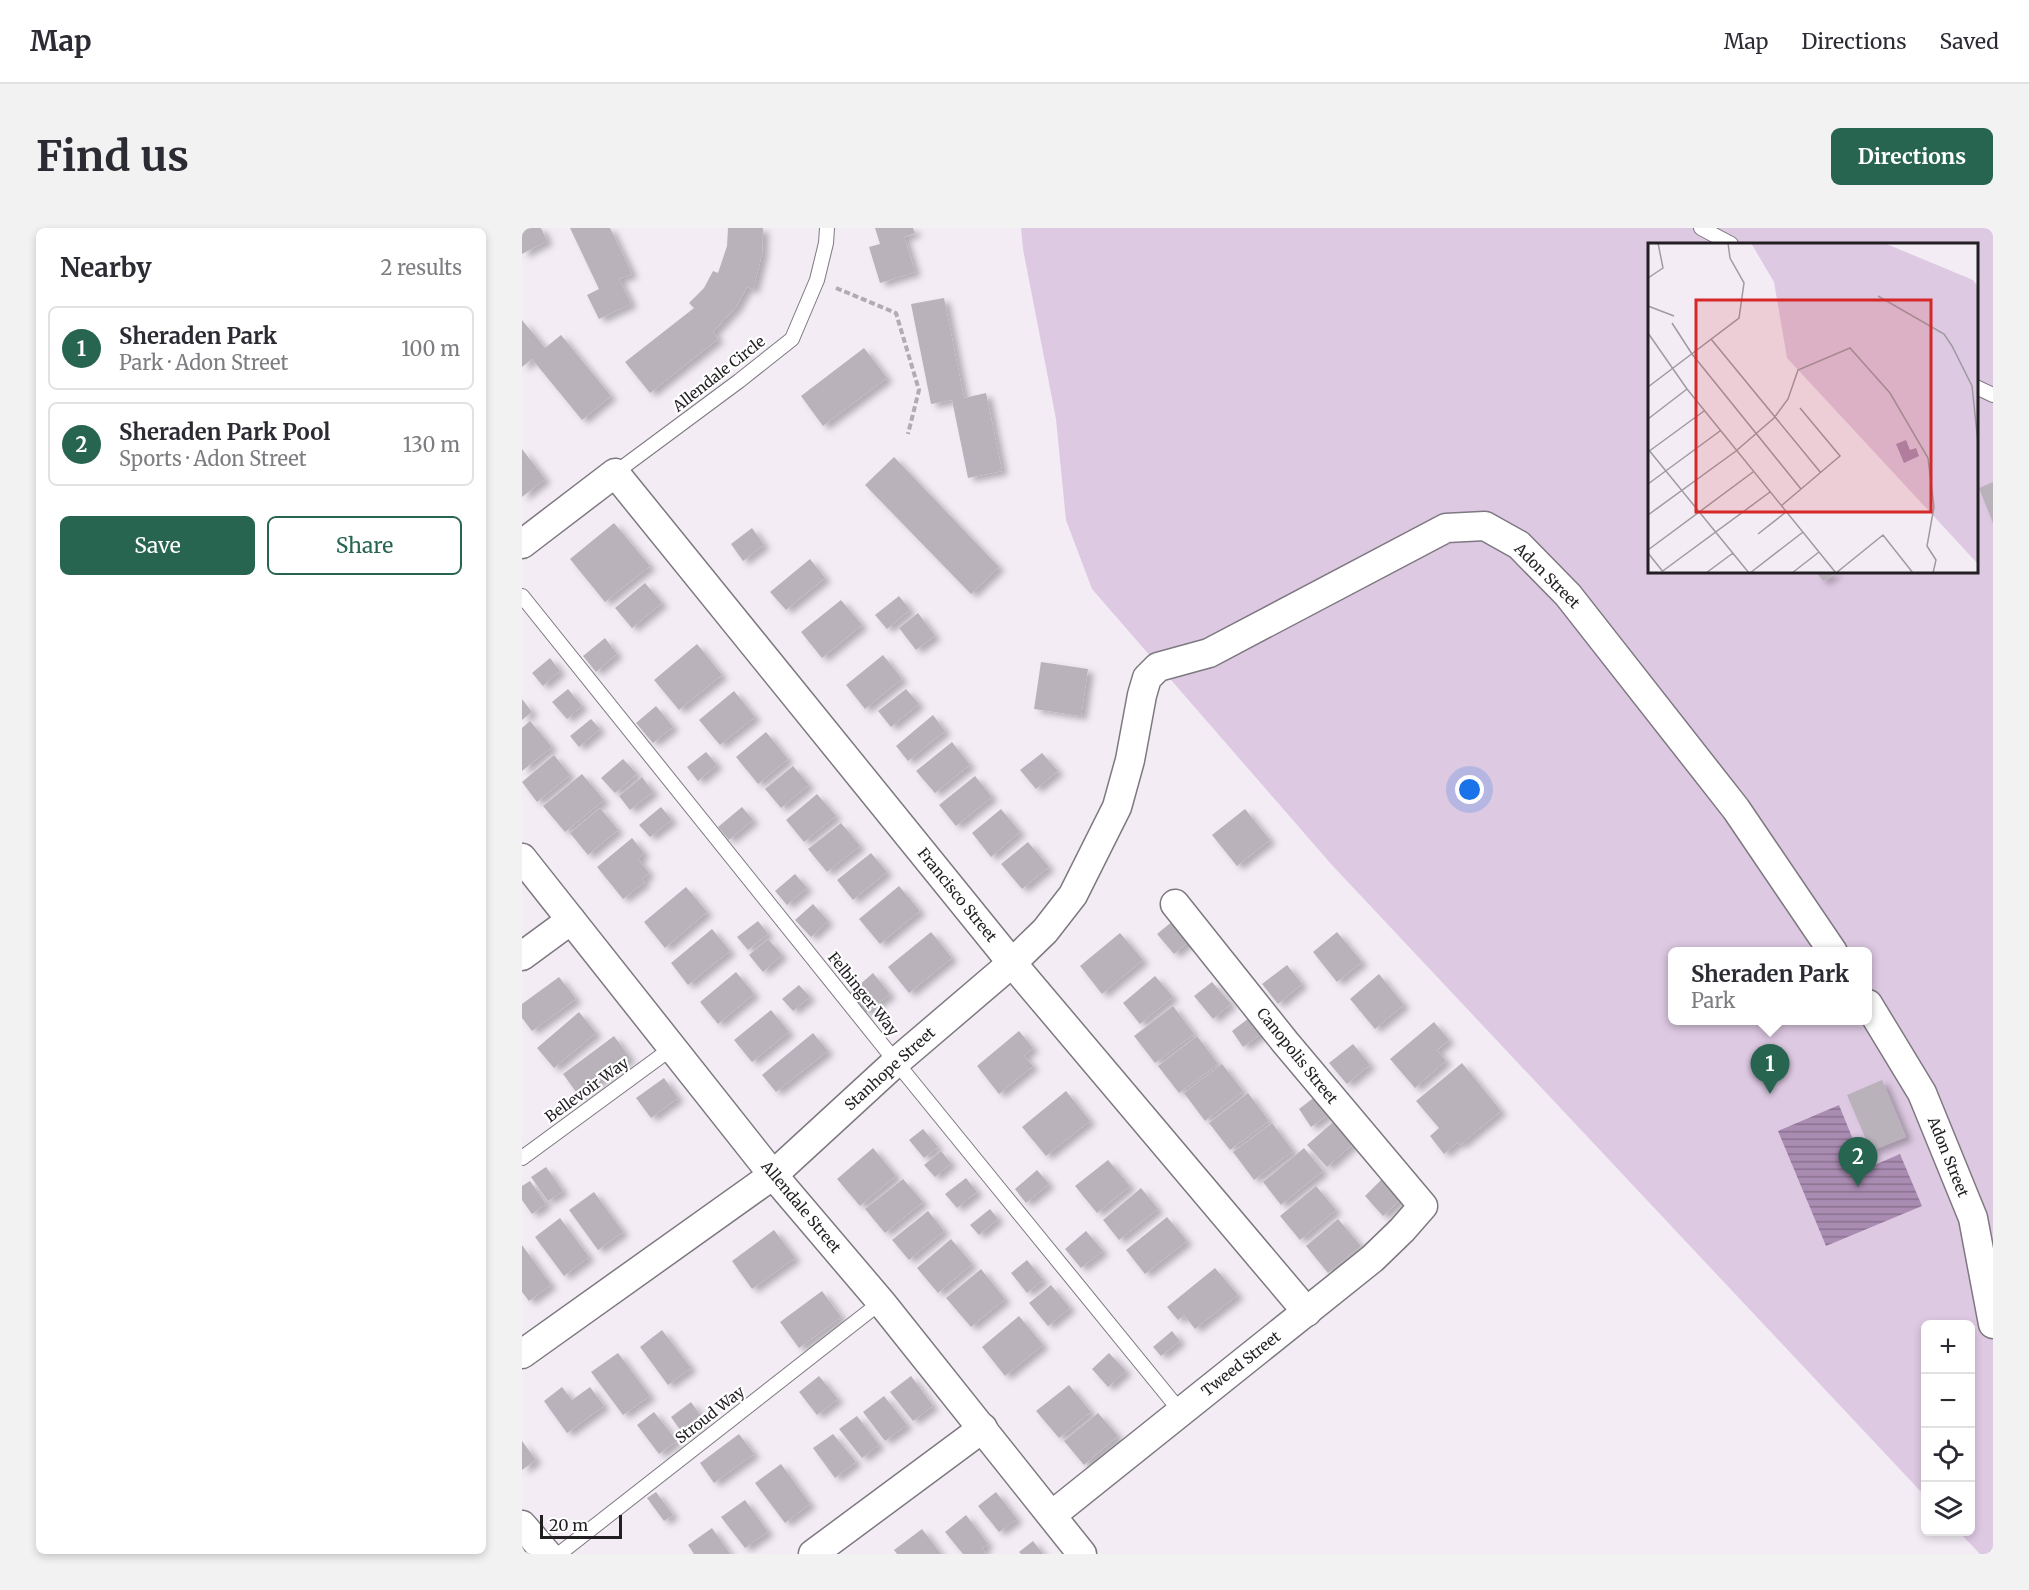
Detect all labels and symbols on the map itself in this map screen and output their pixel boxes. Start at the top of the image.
inset map [1648,243,1978,573]
street label: Allendale Circle [668,332,769,416]
street label: Adon Street [1510,538,1584,612]
your location [1455,775,1484,804]
street label: Francisco Street [914,844,1001,946]
street label: Felbinger Way [824,948,903,1040]
street label: Canopolis Street [1253,1004,1342,1108]
street label: Stanhope Street [840,1023,939,1114]
pin: 1 [1750,1044,1790,1094]
street label: Bellevoir Way [541,1053,632,1126]
street label: Adon Street [1923,1113,1973,1200]
pin: 2 [1838,1138,1878,1187]
street label: Allendale Street [757,1156,845,1257]
street label: Tweed Street [1197,1327,1284,1400]
street label: Stroud Way [671,1382,748,1448]
scale bar [540,1512,622,1540]

